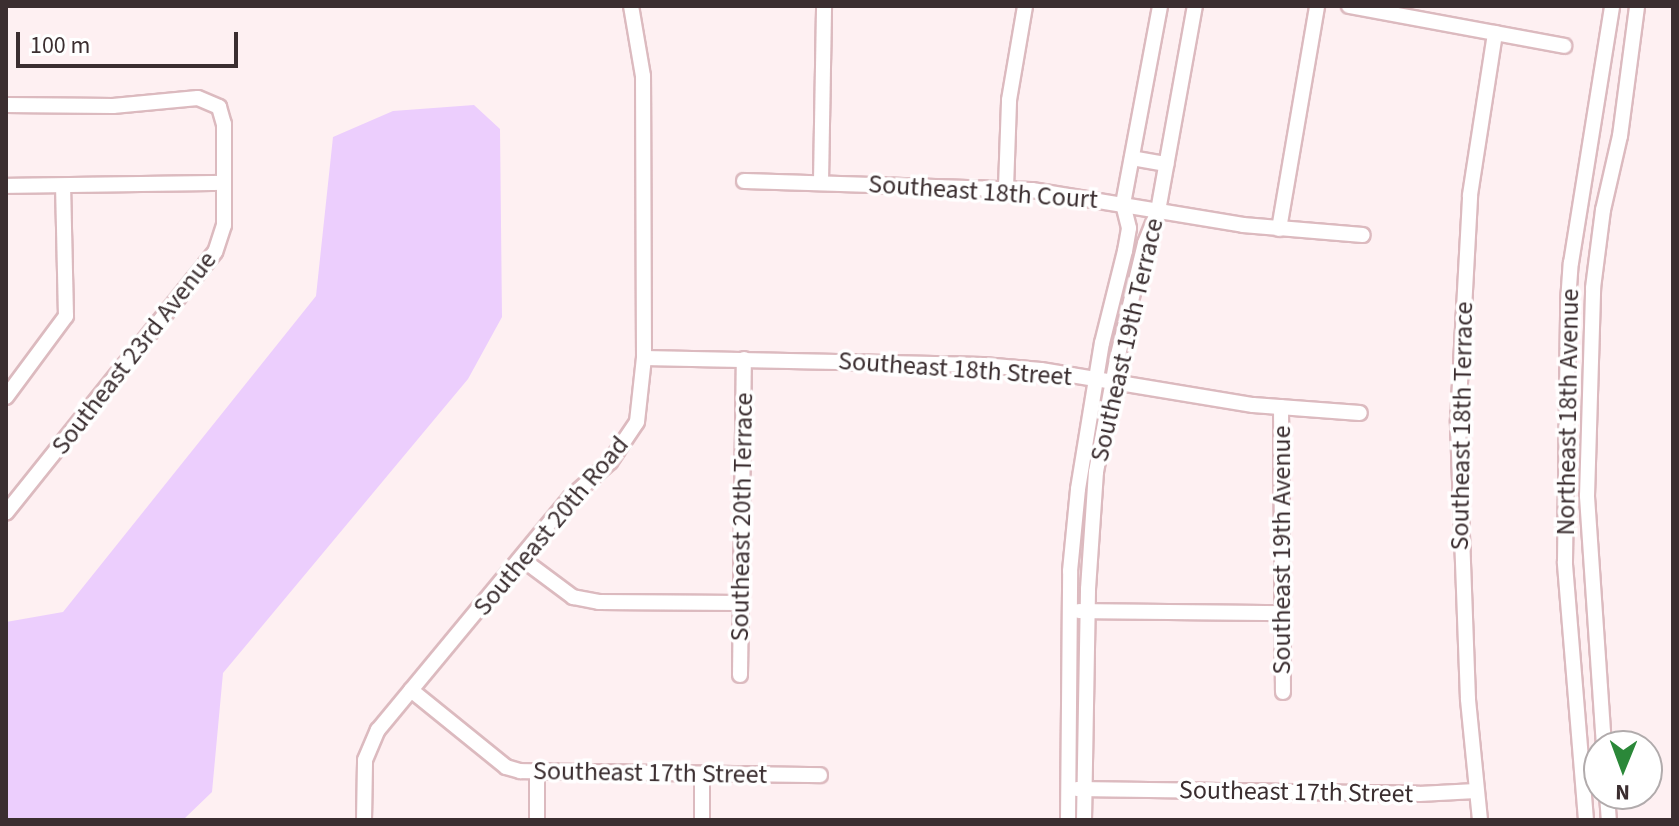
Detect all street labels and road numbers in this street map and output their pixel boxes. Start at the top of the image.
street label: Southeast 18th Court [867,168,1099,216]
street label: Southeast 19th Terrace [1084,215,1170,465]
street label: Southeast 23rd Avenue [45,245,223,461]
street label: Northeast 18th Avenue [1550,288,1586,536]
street label: Southeast 18th Terrace [1444,301,1480,551]
street label: Southeast 18th Street [837,345,1073,393]
street label: Southeast 20th Terrace [724,392,760,642]
street label: Southeast 19th Avenue [1266,425,1298,675]
street label: Southeast 20th Road [467,430,635,622]
street label: Southeast 17th Street [533,755,767,791]
street label: Southeast 17th Street [1179,774,1413,810]

